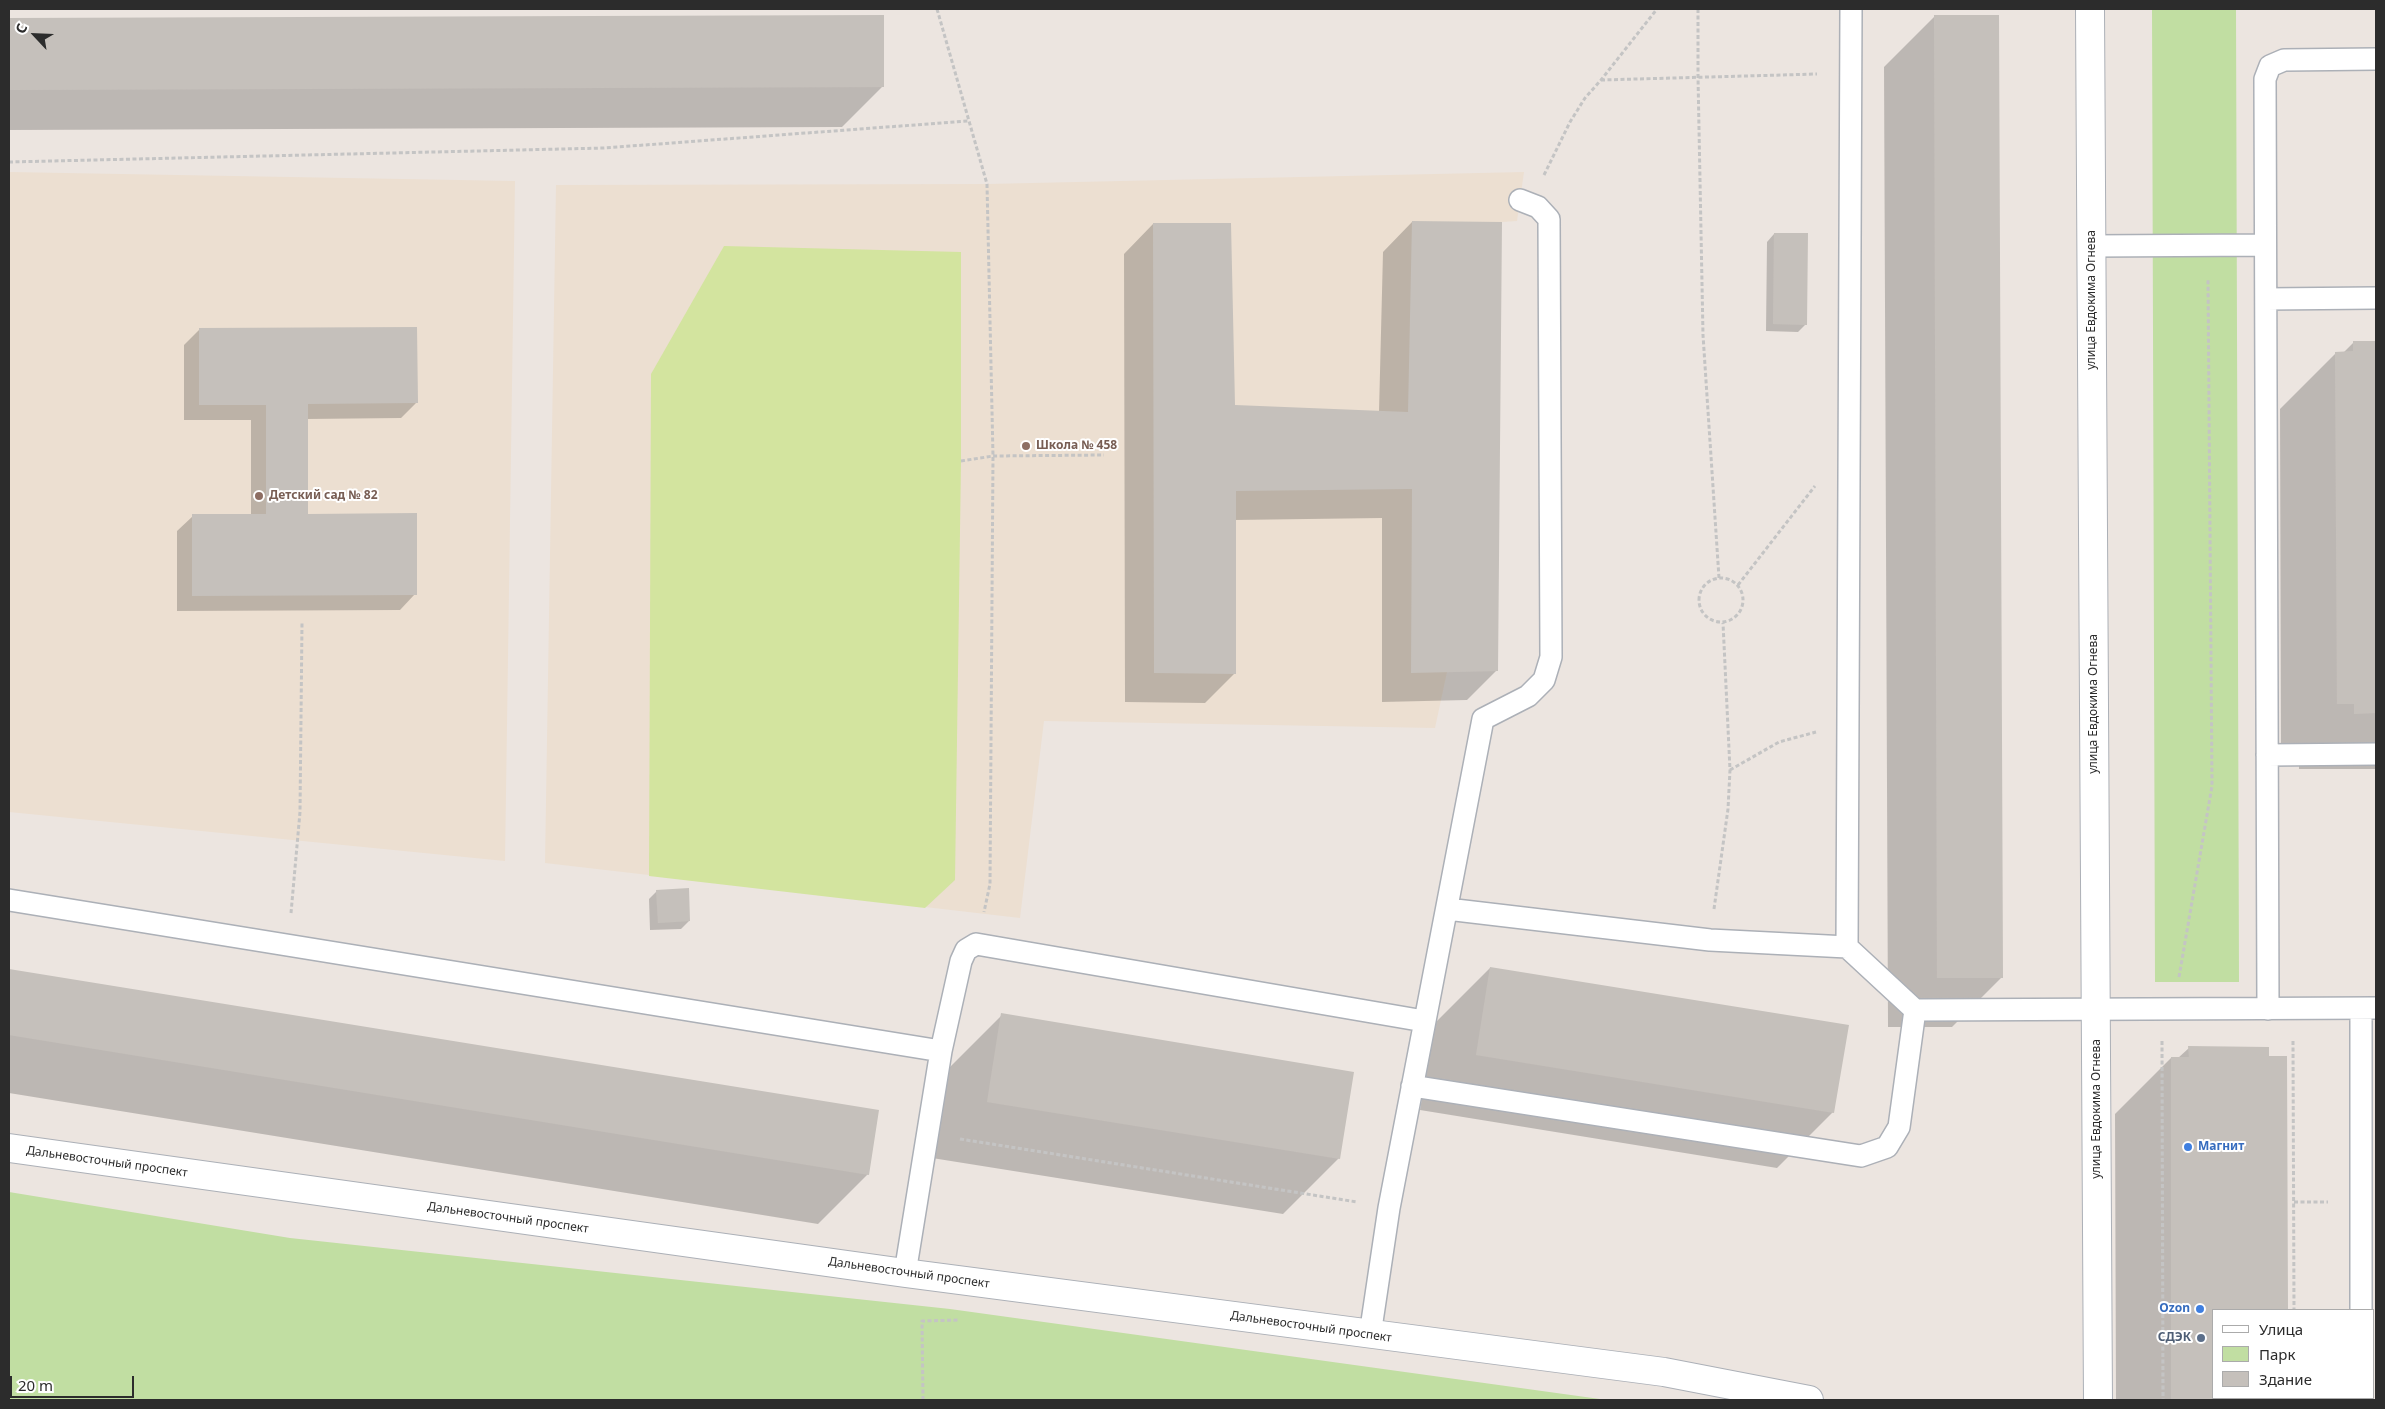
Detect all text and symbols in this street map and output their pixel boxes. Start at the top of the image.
north arrow [10,10,60,60]
text: С [10,20,31,37]
street label: улица Евдокима Огнева [2085,230,2099,370]
place label: Школа № 458 [1036,439,1117,453]
marker: Школа № 458 [1020,440,1032,452]
place label: Детский сад № 82 [269,489,378,503]
marker: Детский сад № 82 [253,490,265,502]
street label: улица Евдокима Огнева [2087,634,2101,774]
street label: улица Евдокима Огнева [2090,1039,2104,1179]
place label: Магнит [2198,1140,2244,1154]
marker: Магнит [2182,1141,2194,1153]
street label: Дальневосточный проспект [25,1144,189,1180]
street label: Дальневосточный проспект [426,1200,590,1236]
street label: Дальневосточный проспект [827,1255,991,1291]
place label: Ozon [2159,1302,2190,1316]
marker: Ozon [2194,1303,2206,1315]
street label: Дальневосточный проспект [1229,1309,1393,1345]
legend [2212,1309,2375,1399]
text: Улица [2259,1319,2303,1339]
place label: СДЭК [2158,1331,2191,1345]
marker: СДЭК [2195,1332,2207,1344]
text: Парк [2259,1344,2295,1364]
scale bar [12,1366,136,1398]
text: Здание [2259,1369,2312,1389]
text: 20 m [18,1375,53,1395]

